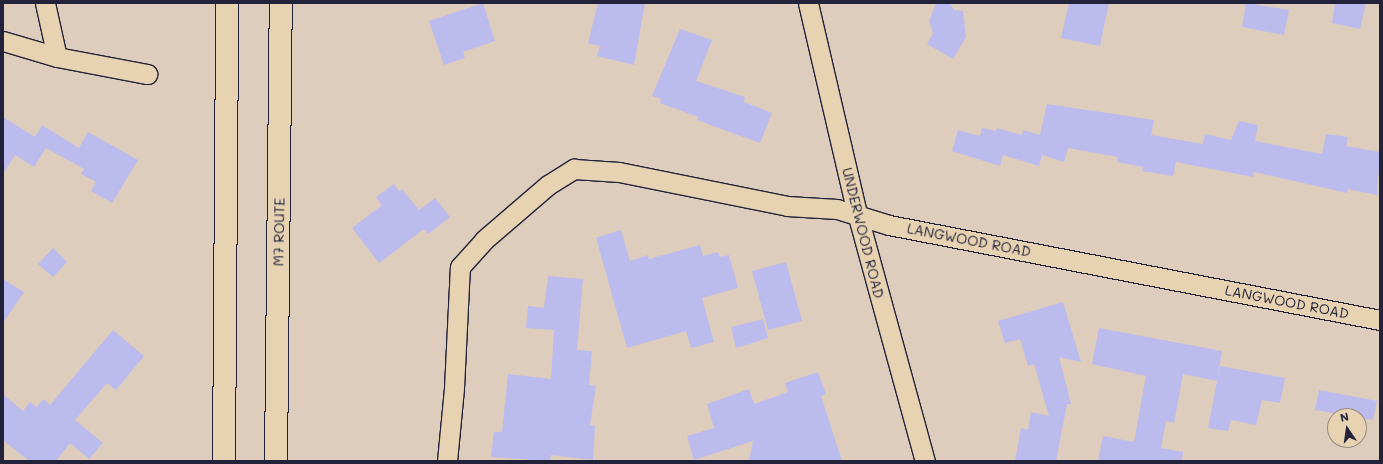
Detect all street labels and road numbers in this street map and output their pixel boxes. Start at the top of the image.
street label: UNDERWOOD ROAD [839,166,887,300]
street label: M7 ROUTE [270,198,288,266]
street label: LANGWOOD ROAD [906,220,1032,260]
street label: LANGWOOD ROAD [1224,282,1350,322]

